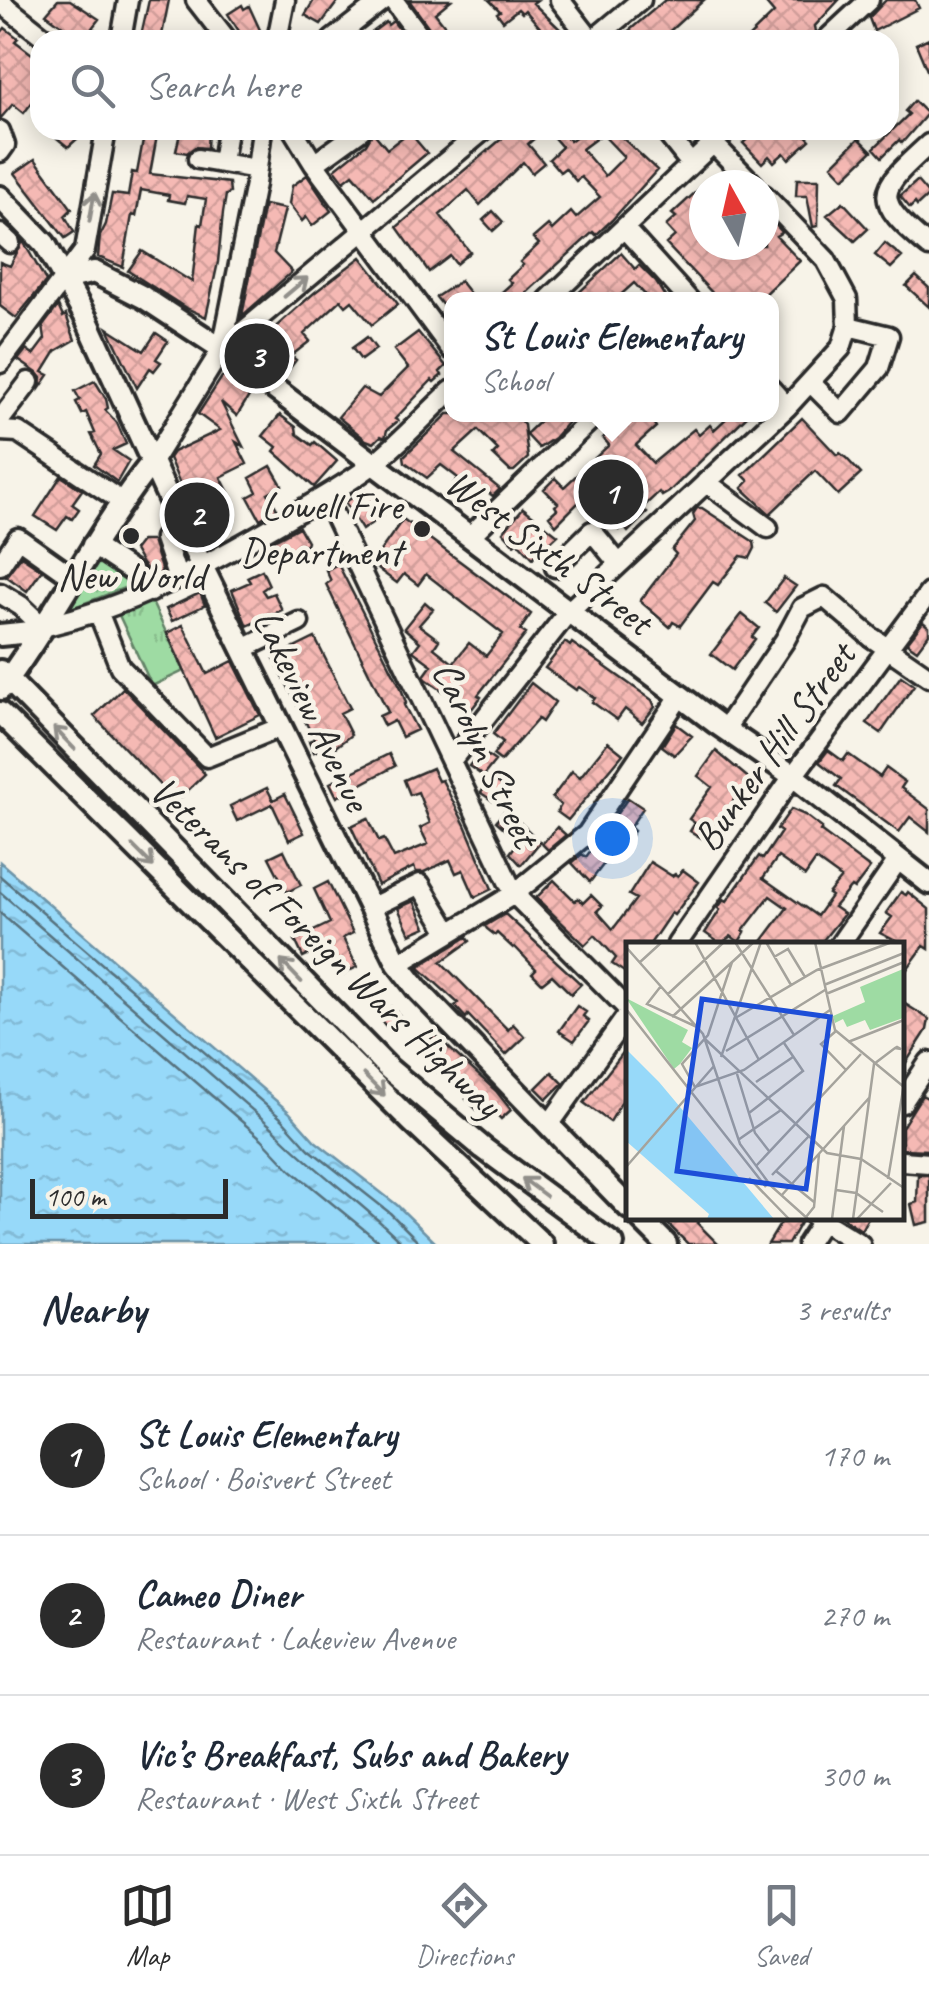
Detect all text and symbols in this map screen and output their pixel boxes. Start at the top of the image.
search box [30,30,899,140]
icon: search [65,58,120,113]
text: Search here [145,62,300,109]
north arrow [689,170,779,260]
one-way arrow [83,192,102,224]
one-way arrow [283,276,309,298]
popup [444,292,779,422]
text: St Louis Elementary [481,313,742,360]
pin: 3 [224,318,290,394]
text: School [481,360,549,401]
pin: 1 [578,454,644,530]
street label: West Sixth Street [436,458,665,648]
pin: 2 [164,478,230,552]
place label: Lowell Fire Department [240,481,408,577]
marker: Lowell Fire Department [411,518,433,540]
marker: New World [120,525,142,547]
place label: New World [57,551,211,601]
street label: Lakeview Avenue [242,601,384,822]
street label: Bunker Hill Street [682,630,868,861]
street label: Carolyn Street [421,653,552,858]
one-way arrow [53,727,77,751]
street label: Veterans of Foreign Wars Highway [140,766,514,1130]
your location [587,813,638,864]
one-way arrow [130,844,154,868]
inset map [626,942,904,1219]
one-way arrow [280,959,303,984]
one-way arrow [362,1072,386,1096]
scale bar [30,1174,228,1218]
one-way arrow [521,1176,548,1197]
text: 100 m [45,1179,105,1214]
text: Nearby [40,1283,146,1336]
text: 3 results [795,1289,889,1330]
text: St Louis Elementary [135,1411,397,1458]
text: 1 [65,1435,80,1476]
text: 170 m [820,1435,889,1476]
text: School · Boisvert Street [135,1458,390,1499]
text: Cameo Diner [135,1571,301,1618]
text: 2 [65,1595,80,1636]
text: 270 m [820,1595,889,1636]
text: Restaurant · Lakeview Avenue [135,1618,455,1659]
text: Vic’s Breakfast, Subs and Bakery [135,1731,566,1778]
text: 3 [65,1755,80,1796]
text: 300 m [820,1755,889,1796]
text: Restaurant · West Sixth Street [135,1778,477,1819]
tab: Map [120,1878,175,1973]
tab: Directions [416,1878,513,1973]
tab: Saved [754,1878,809,1973]

